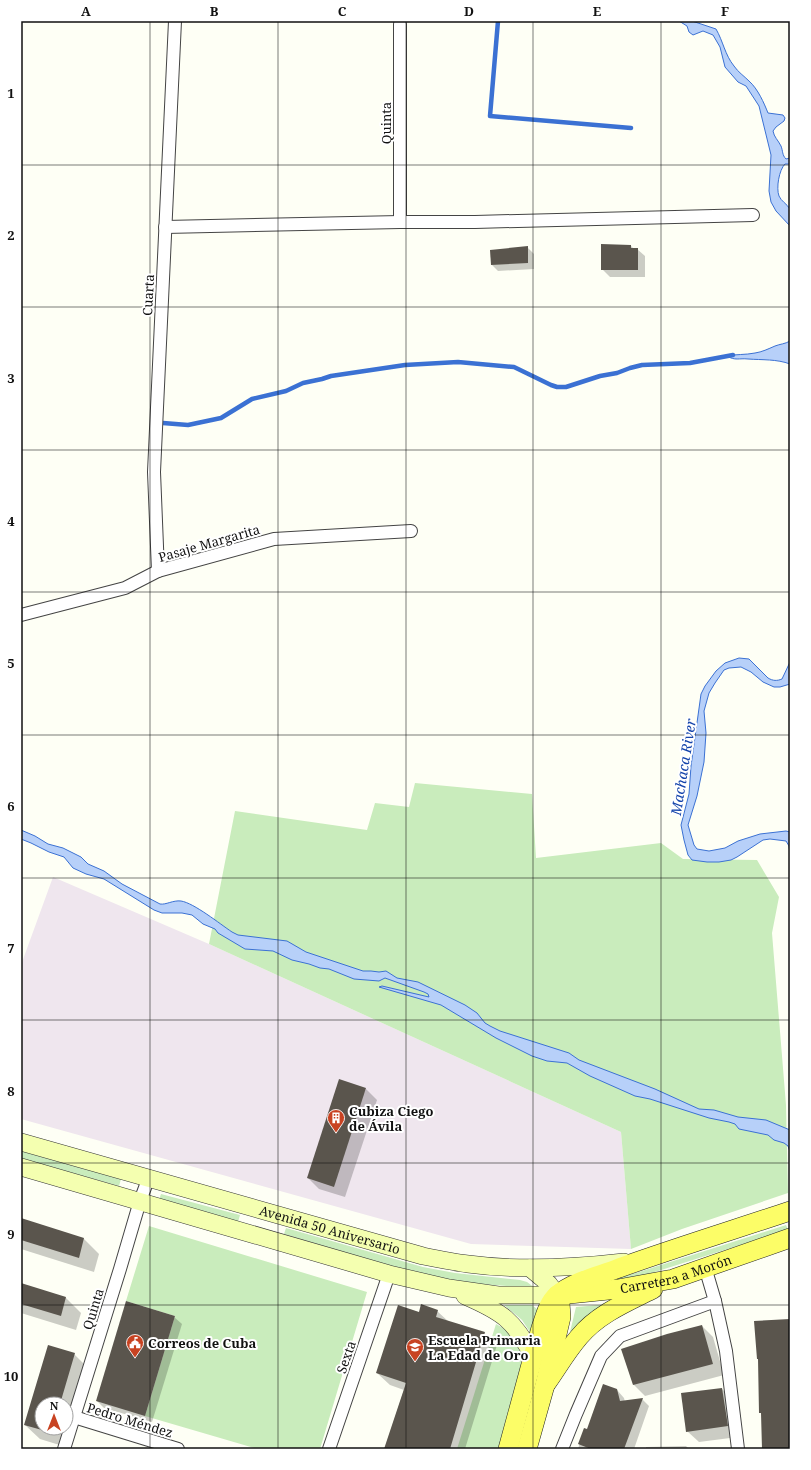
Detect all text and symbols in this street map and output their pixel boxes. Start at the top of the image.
text: A [81,2,91,20]
text: B [210,2,219,20]
text: C [338,2,347,20]
text: D [464,2,474,20]
text: E [593,2,602,20]
text: F [721,2,729,20]
text: 1 [7,84,15,102]
street label: Quinta [377,102,395,144]
text: 2 [7,226,15,244]
street label: Cuarta [138,274,158,316]
text: 3 [7,369,15,387]
text: 4 [7,512,15,530]
street label: Pasaje Margarita [156,520,262,566]
text: 5 [7,654,15,672]
water label: Machaca River [666,717,700,818]
text: 6 [7,797,15,815]
text: 7 [7,939,15,957]
text: 8 [7,1082,15,1100]
place label: Cubiza Ciego de Ávila [349,1102,433,1135]
building icon: Cubiza Ciego de Ávila [326,1108,346,1133]
street label: Avenida 50 Aniversario [257,1201,402,1258]
text: 9 [7,1225,15,1243]
street label: Carretera a Morón [619,1250,735,1297]
street label: Quinta [78,1286,108,1332]
place label: Escuela Primaria La Edad de Oro [428,1331,541,1364]
public building icon: Correos de Cuba [125,1333,145,1358]
place label: Correos de Cuba [148,1334,256,1352]
school or university icon: Escuela Primaria La Edad de Oro [405,1337,425,1362]
street label: Sexta [332,1338,360,1376]
text: 10 [4,1367,18,1385]
north arrow [34,1396,74,1436]
text: N [50,1398,59,1413]
street label: Pedro Méndez [85,1398,175,1442]

